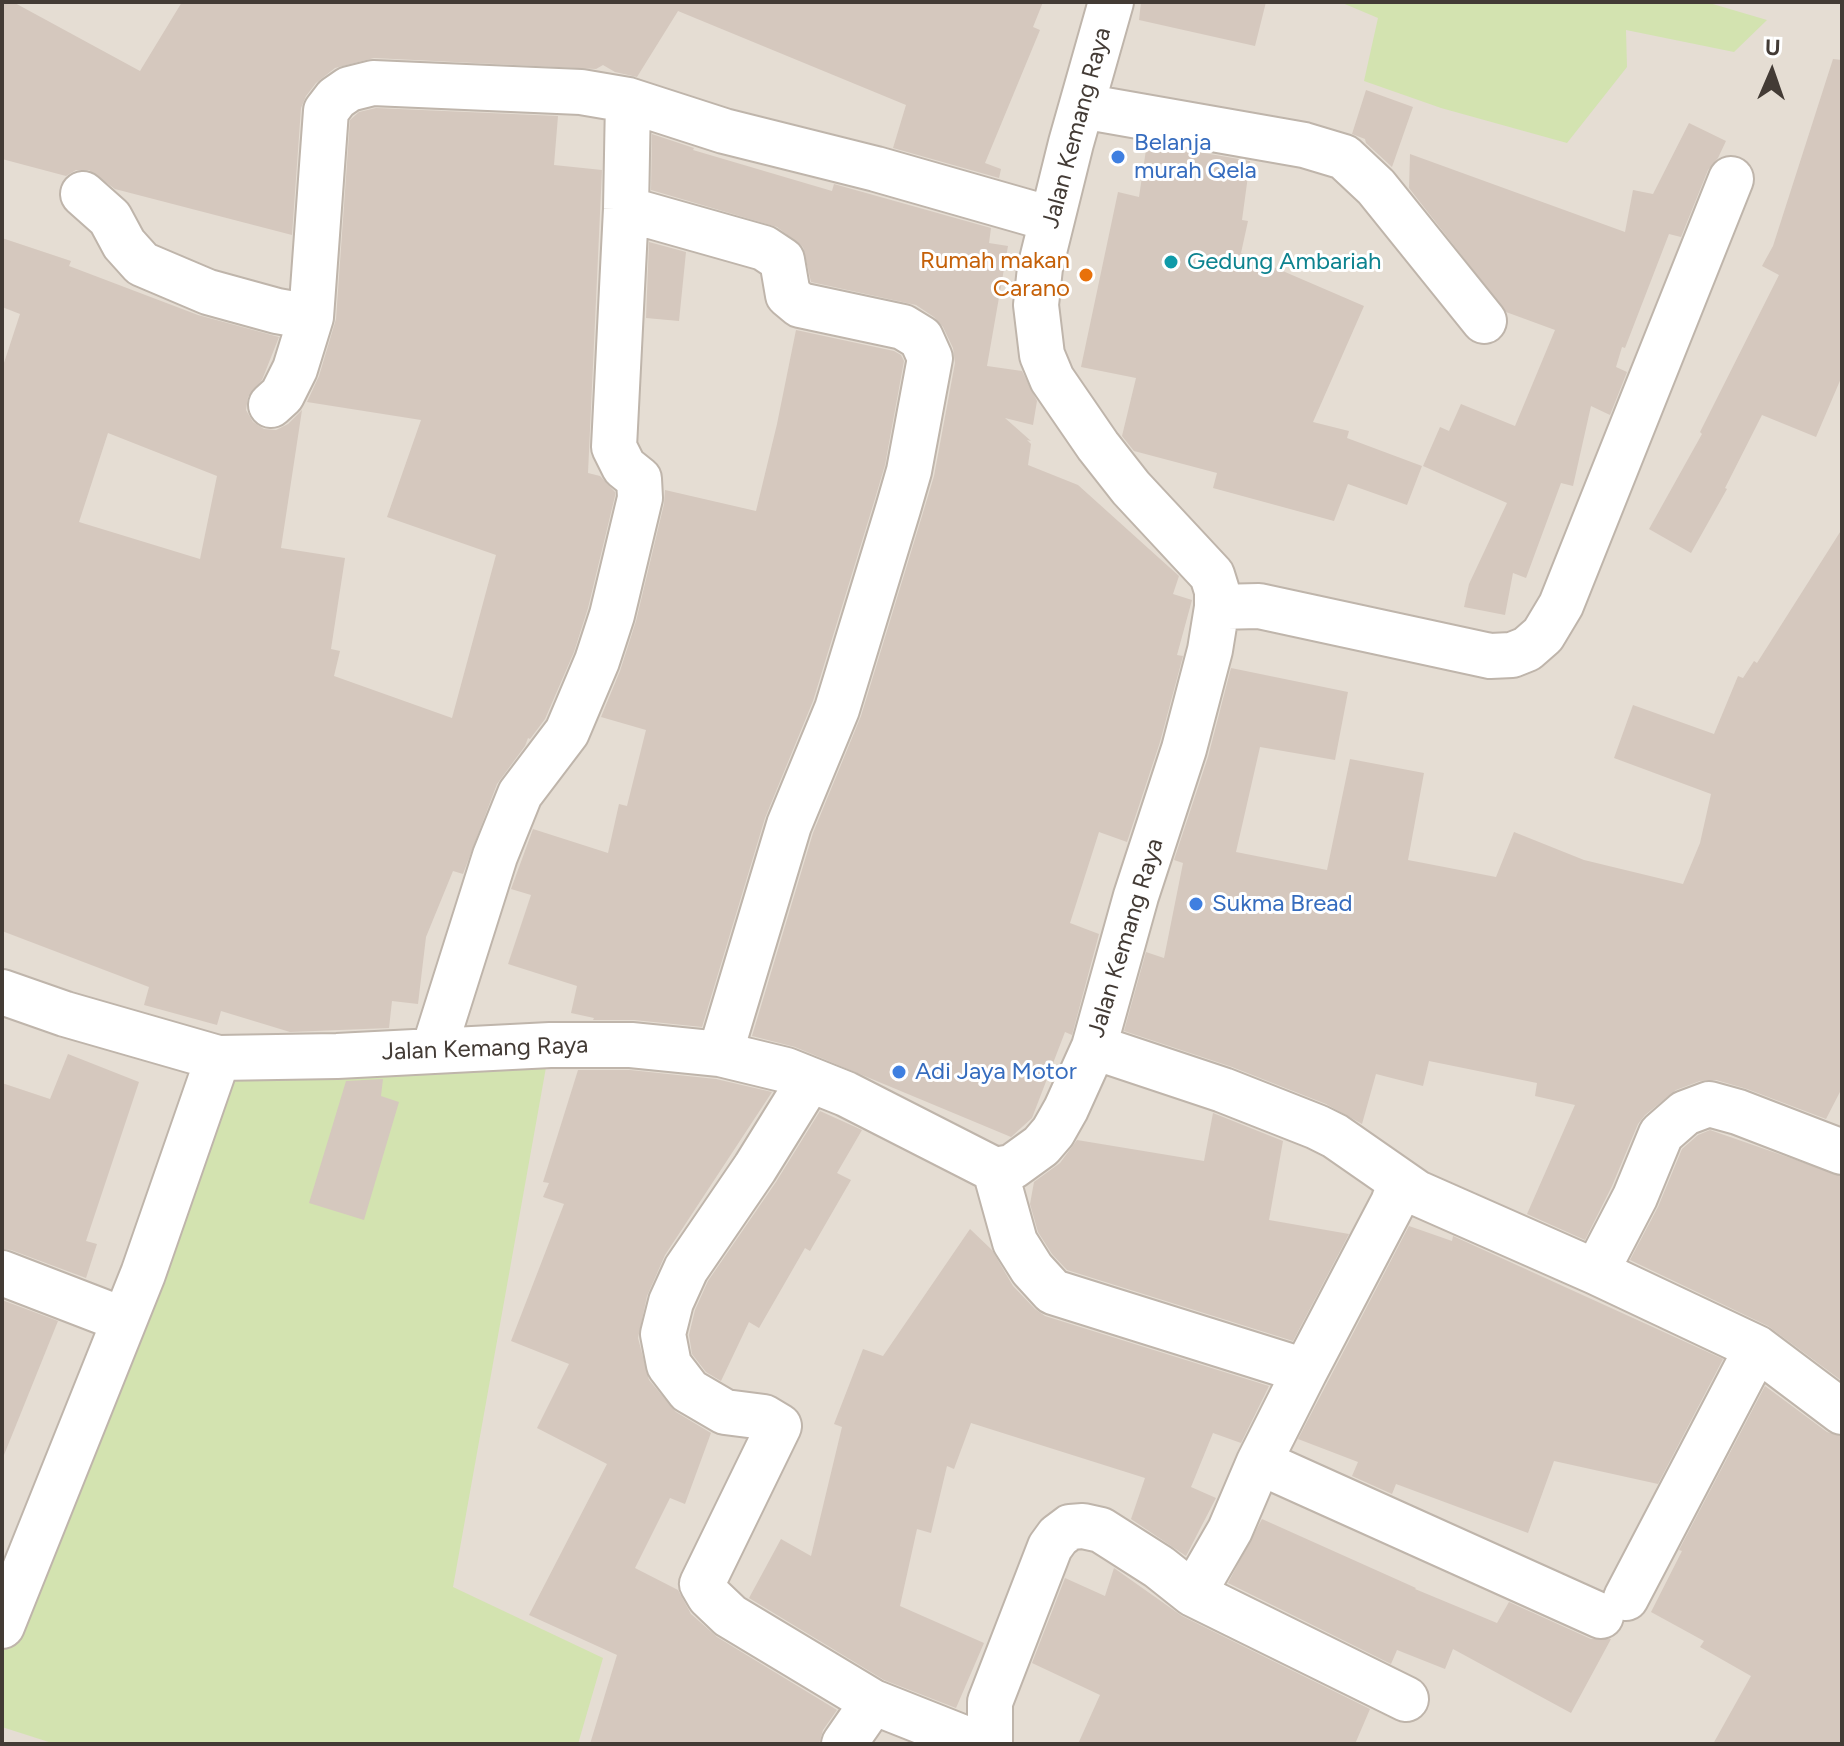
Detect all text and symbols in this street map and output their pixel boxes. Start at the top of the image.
street label: Jalan Kemang Raya [1036,24,1118,232]
north arrow [1732,32,1812,112]
text: U [1765,34,1781,61]
place label: Belanja murah Qela [1134,129,1257,185]
marker: Belanja murah Qela [1109,148,1127,166]
place label: Rumah makan Carano [920,247,1070,303]
place label: Gedung Ambariah [1187,248,1381,276]
marker: Gedung Ambariah [1162,253,1180,271]
marker: Rumah makan Carano [1077,266,1095,284]
street label: Jalan Kemang Raya [1082,835,1170,1041]
place label: Sukma Bread [1212,890,1353,918]
marker: Sukma Bread [1187,895,1205,913]
street label: Jalan Kemang Raya [381,1031,589,1067]
place label: Adi Jaya Motor [915,1058,1077,1086]
marker: Adi Jaya Motor [890,1063,908,1081]

